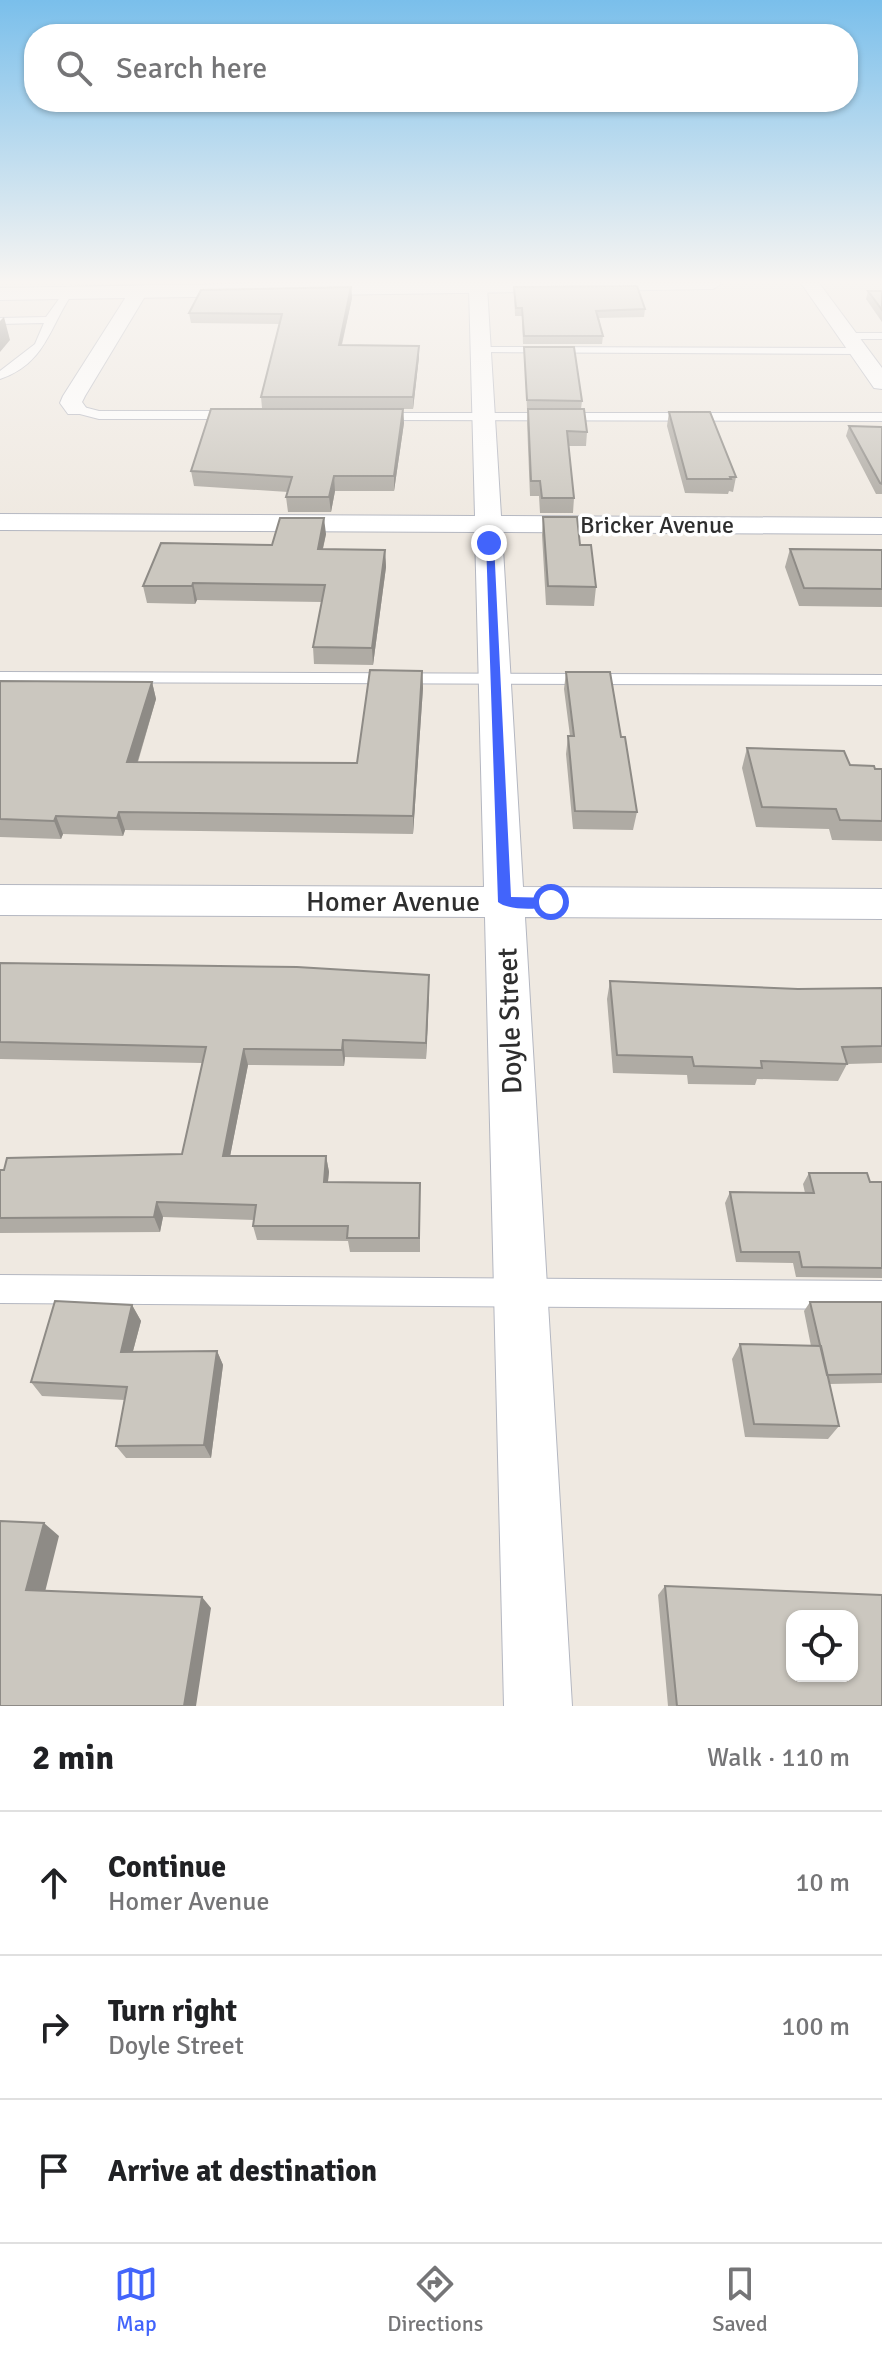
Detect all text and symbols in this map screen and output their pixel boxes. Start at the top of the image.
search box [24,24,858,112]
icon: search [52,46,96,90]
text: Search here [116,50,267,87]
street label: Bricker Avenue [580,510,734,540]
route end [471,525,507,561]
route start [533,884,569,920]
street label: Homer Avenue [306,885,480,919]
street label: Doyle Street [490,947,530,1095]
map controls [786,1610,858,1682]
button: locate [786,1610,858,1682]
text: 2 min [32,1737,114,1779]
text: Walk · 110 m [707,1742,850,1774]
text: Continue [108,1849,226,1886]
icon: ahead [32,1861,76,1905]
text: 10 m [795,1867,850,1899]
text: Homer Avenue [108,1886,269,1918]
text: Turn right [108,1993,237,2030]
icon: right [32,2005,76,2049]
text: 100 m [781,2011,850,2043]
text: Doyle Street [108,2030,244,2062]
icon: arrive [32,2149,76,2193]
text: Arrive at destination [108,2153,377,2190]
tab: Map [114,2262,158,2337]
tab: Directions [387,2262,483,2337]
tab: Saved [712,2262,768,2337]

